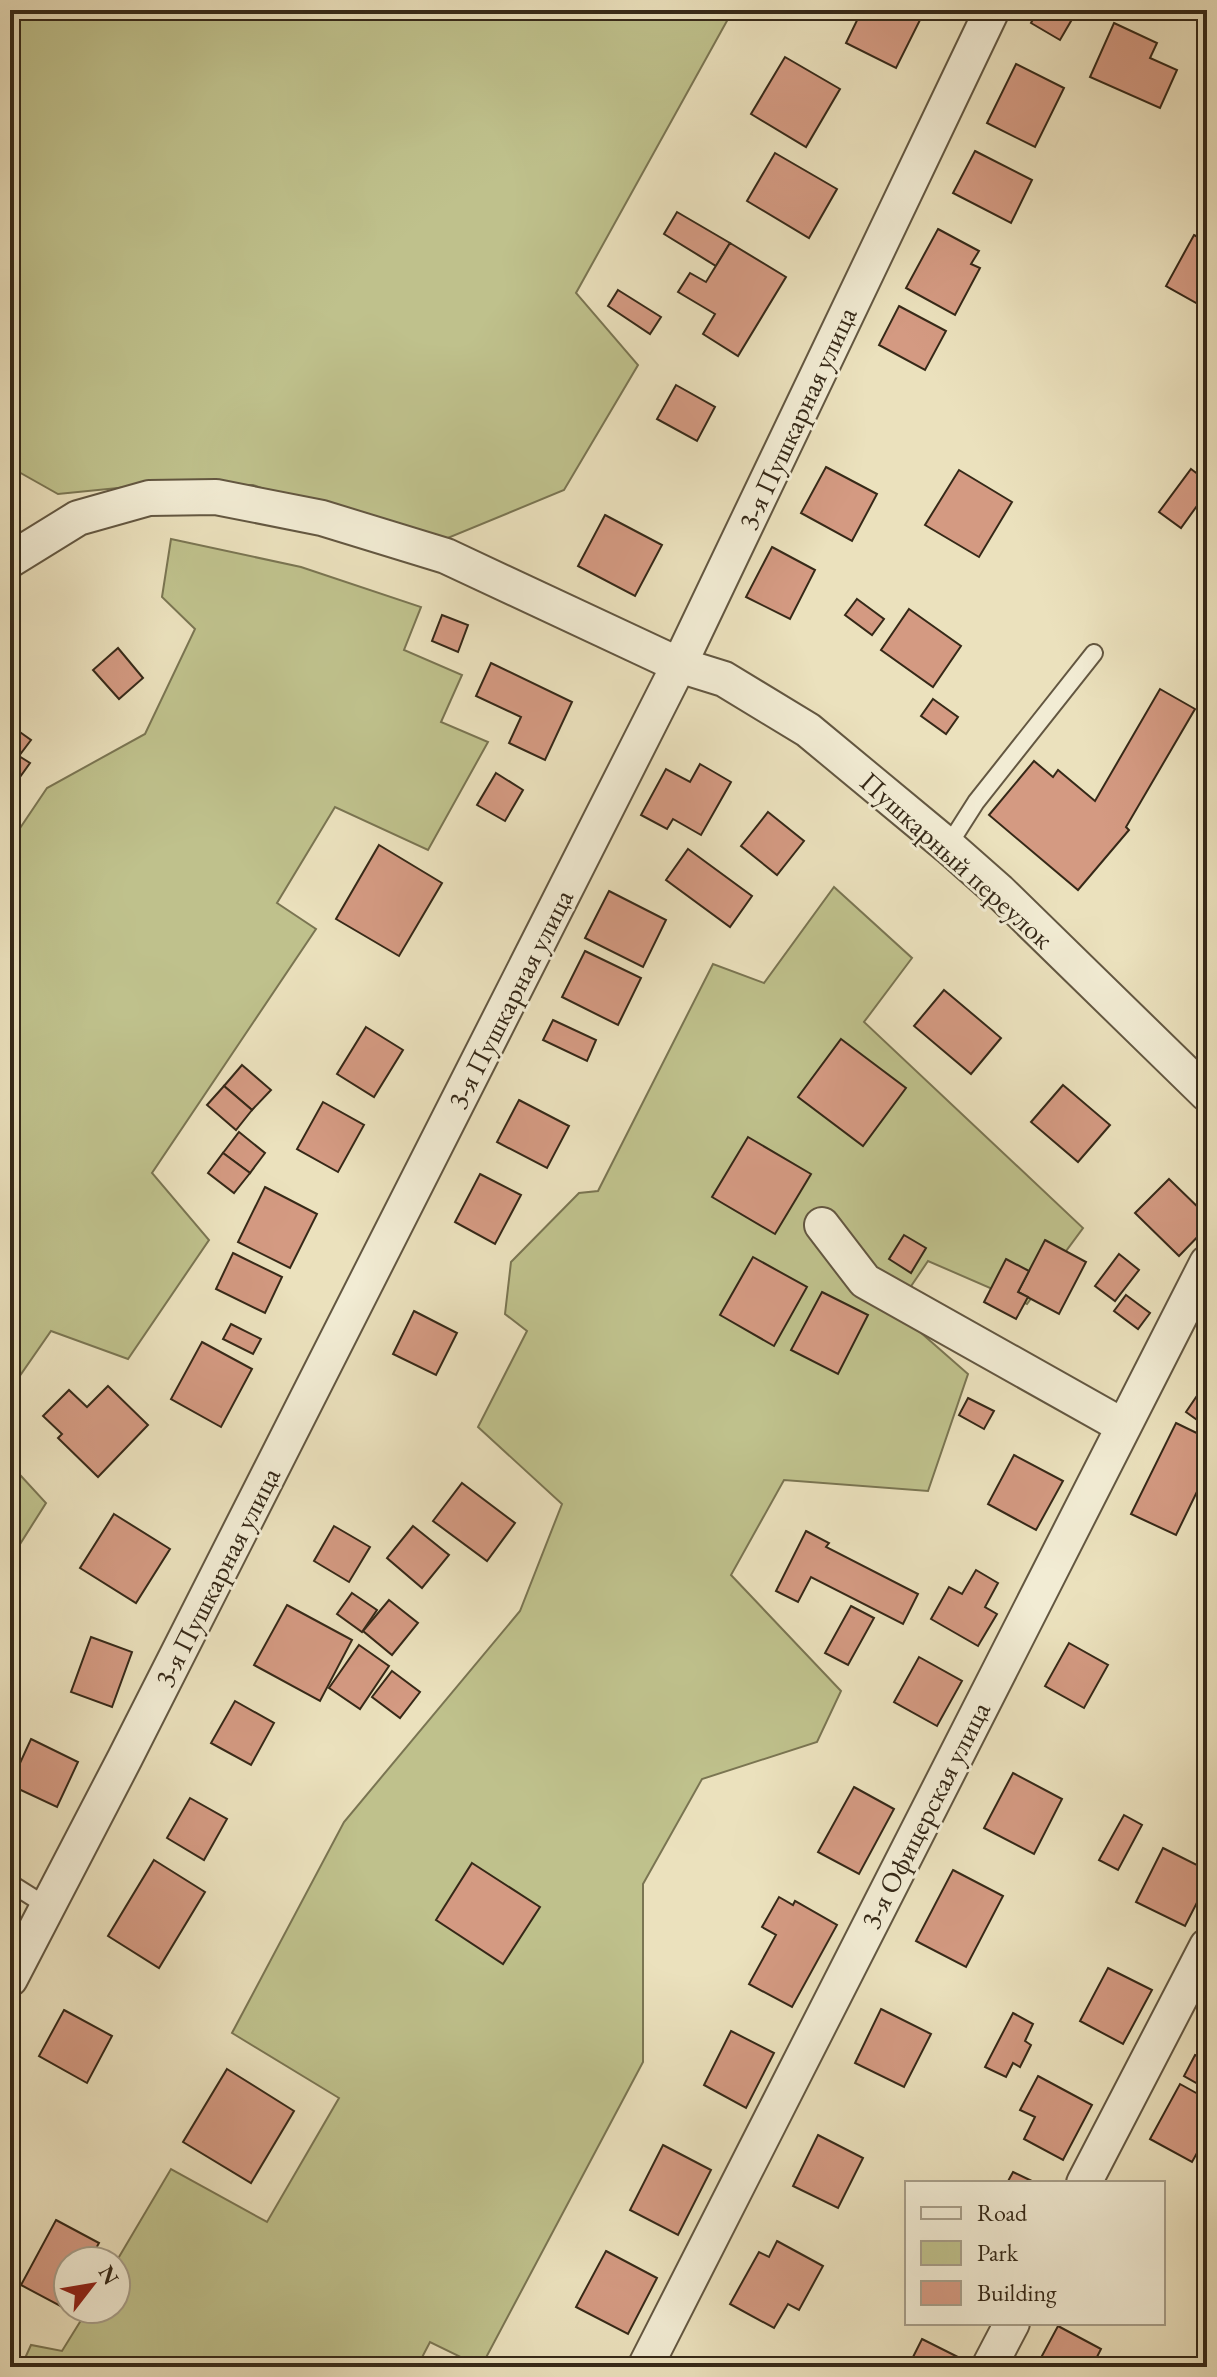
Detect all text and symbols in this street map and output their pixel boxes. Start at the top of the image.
street label: 3-я Пушкарная улица [730,300,865,535]
street label: Пушкарный переулок [853,764,1061,956]
street label: 3-я Пушкарная улица [439,882,581,1115]
street label: 3-я Пушкарная улица [146,1460,288,1693]
street label: 3-я Офицерская улица [852,1695,998,1935]
legend [905,2181,1165,2325]
text: Road [977,2197,1028,2228]
text: Park [977,2237,1019,2268]
north arrow [52,2245,132,2325]
text: N [92,2260,126,2290]
text: Building [977,2277,1057,2308]

